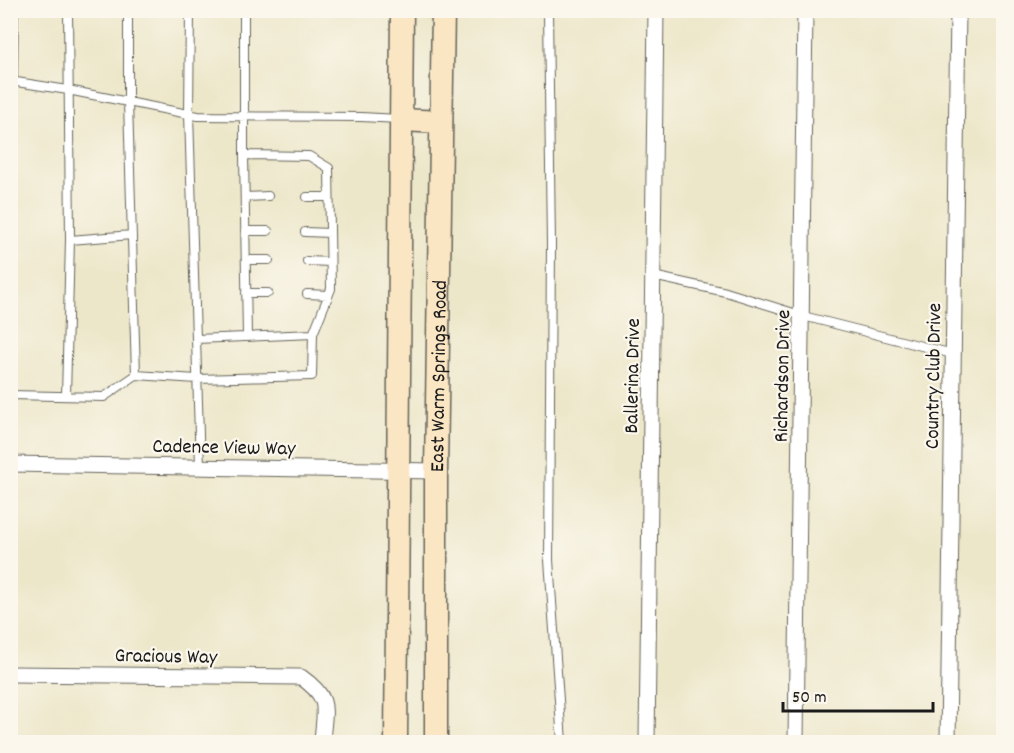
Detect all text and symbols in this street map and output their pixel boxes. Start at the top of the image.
street label: East Warm Springs Road [424,280,457,472]
street label: Country Club Drive [919,303,951,449]
street label: Richardson Drive [768,309,800,443]
street label: Ballerina Drive [618,318,650,434]
street label: Cadence View Way [152,433,296,465]
street label: Gracious Way [114,642,218,674]
scale bar [783,675,933,713]
text: 50 m [792,686,827,711]

